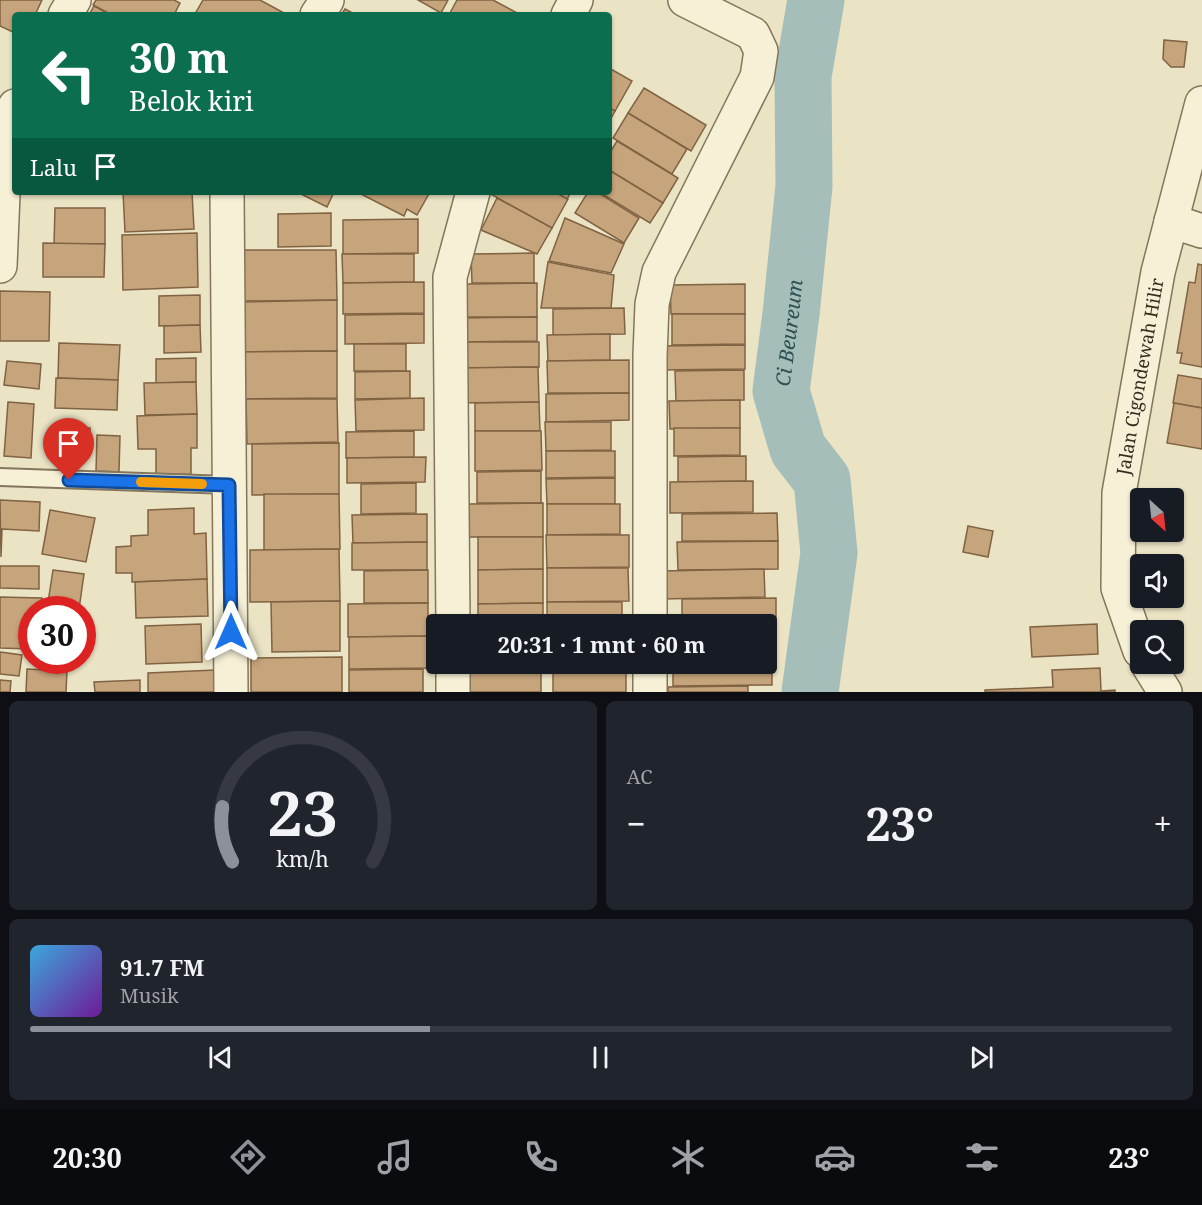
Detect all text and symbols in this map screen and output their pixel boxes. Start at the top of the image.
text: 30 m [129,28,229,85]
icon: left [30,36,108,114]
text: Belok kiri [129,82,254,119]
icon: arrive [89,150,122,183]
text: Lalu [30,152,77,182]
street label: Jalan Cigondewah Hilir [1110,276,1169,478]
water label: Ci Beureum [768,278,808,388]
pin [43,418,94,480]
icon: arrive [52,427,85,460]
north arrow [1130,488,1184,542]
map controls [1130,488,1184,674]
button: sound [1130,554,1184,608]
speed limit sign: 30 [18,596,96,674]
position arrow [199,600,263,664]
button: search [1130,620,1184,674]
text: 20:31 · 1 mnt · 60 m [498,629,705,659]
text: AC [627,763,652,790]
text: 23 [267,769,338,854]
text: 23° [865,793,934,854]
text: − [627,801,646,846]
text: + [1154,801,1172,846]
text: km/h [276,845,329,874]
text: 91.7 FM [120,952,204,982]
text: Musik [120,982,179,1009]
icon: previous [204,1041,237,1074]
icon: pause [584,1041,617,1074]
icon: next [965,1041,998,1074]
icon: directions [227,1136,269,1178]
icon: music [374,1136,416,1178]
icon: phone [520,1136,562,1178]
icon: climate [667,1136,709,1178]
icon: car [814,1136,856,1178]
icon: filters [961,1136,1003,1178]
text: 20:30 [52,1139,122,1176]
text: 23° [1108,1139,1149,1176]

